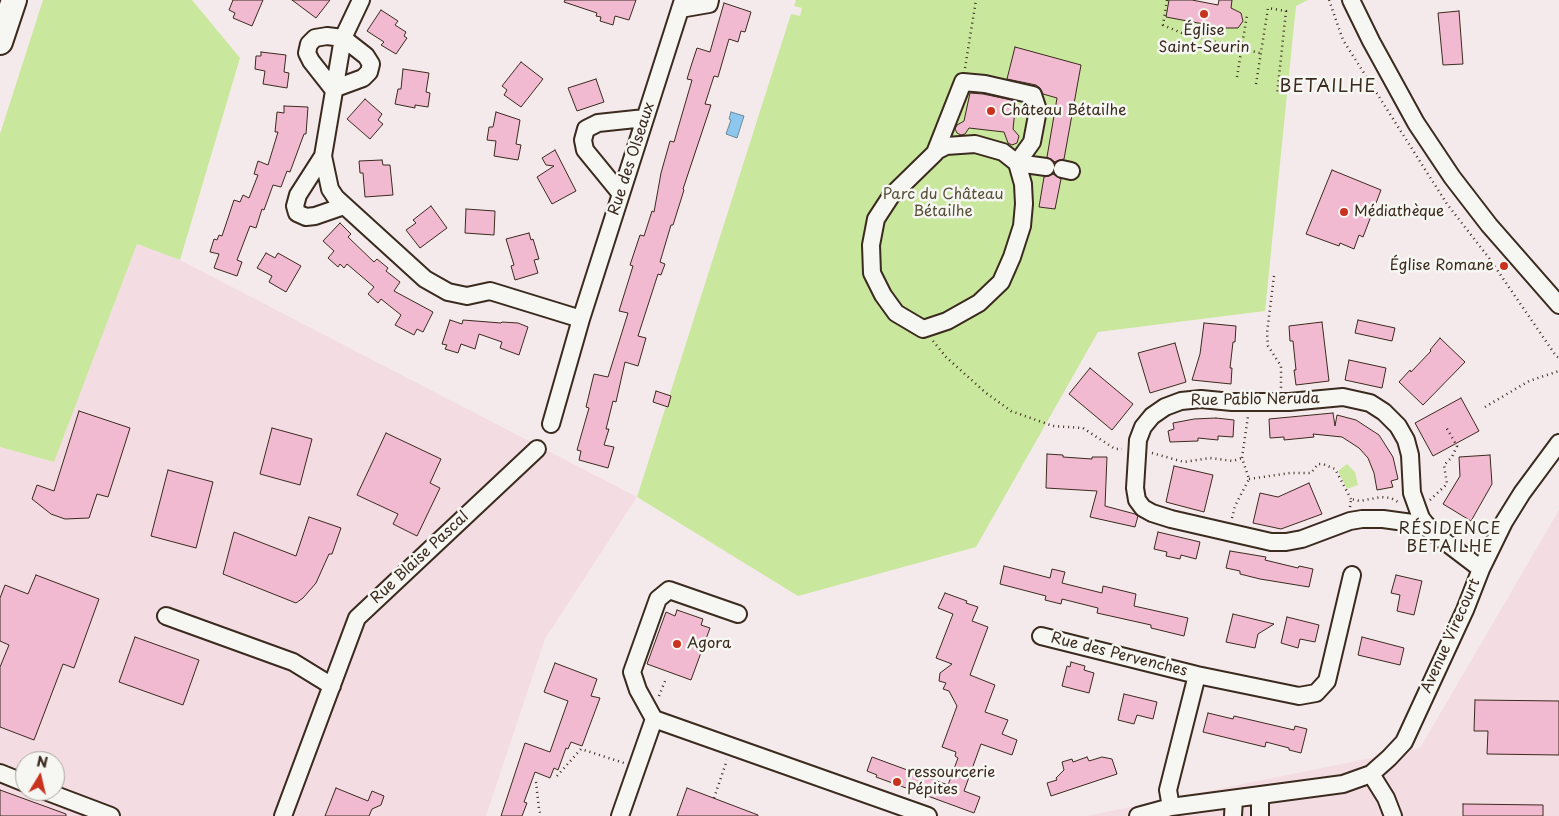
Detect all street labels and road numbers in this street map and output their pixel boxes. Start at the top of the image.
street label: Rue des OIseaux [605,100,659,218]
street label: Rue Pablo Neruda [1190,390,1320,410]
street label: Rue Blaise Pascal [367,508,473,608]
street label: Avenue Virecourt [1418,576,1484,696]
street label: Rue des Pervenches [1049,629,1189,681]

